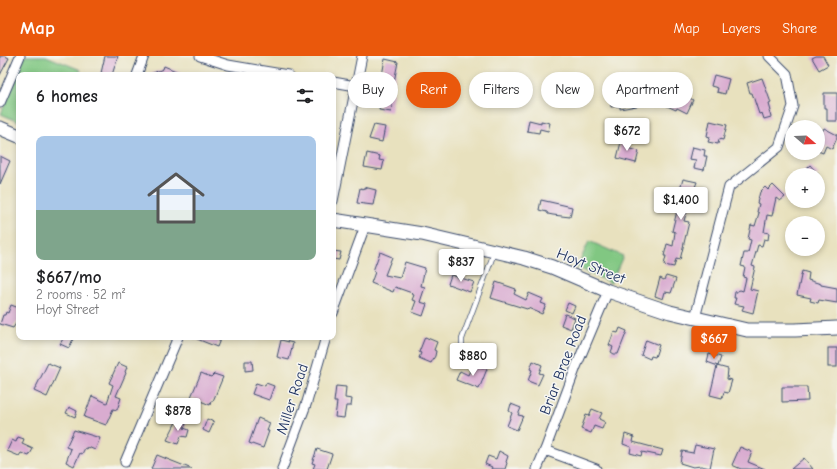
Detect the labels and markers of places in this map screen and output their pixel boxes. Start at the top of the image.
pin: $672 [603,118,651,152]
pin: $1,400 [648,187,714,221]
pin: $837 [437,249,485,283]
pin: $667 [690,326,738,360]
pin: $880 [449,343,497,377]
pin: $878 [154,398,202,432]

